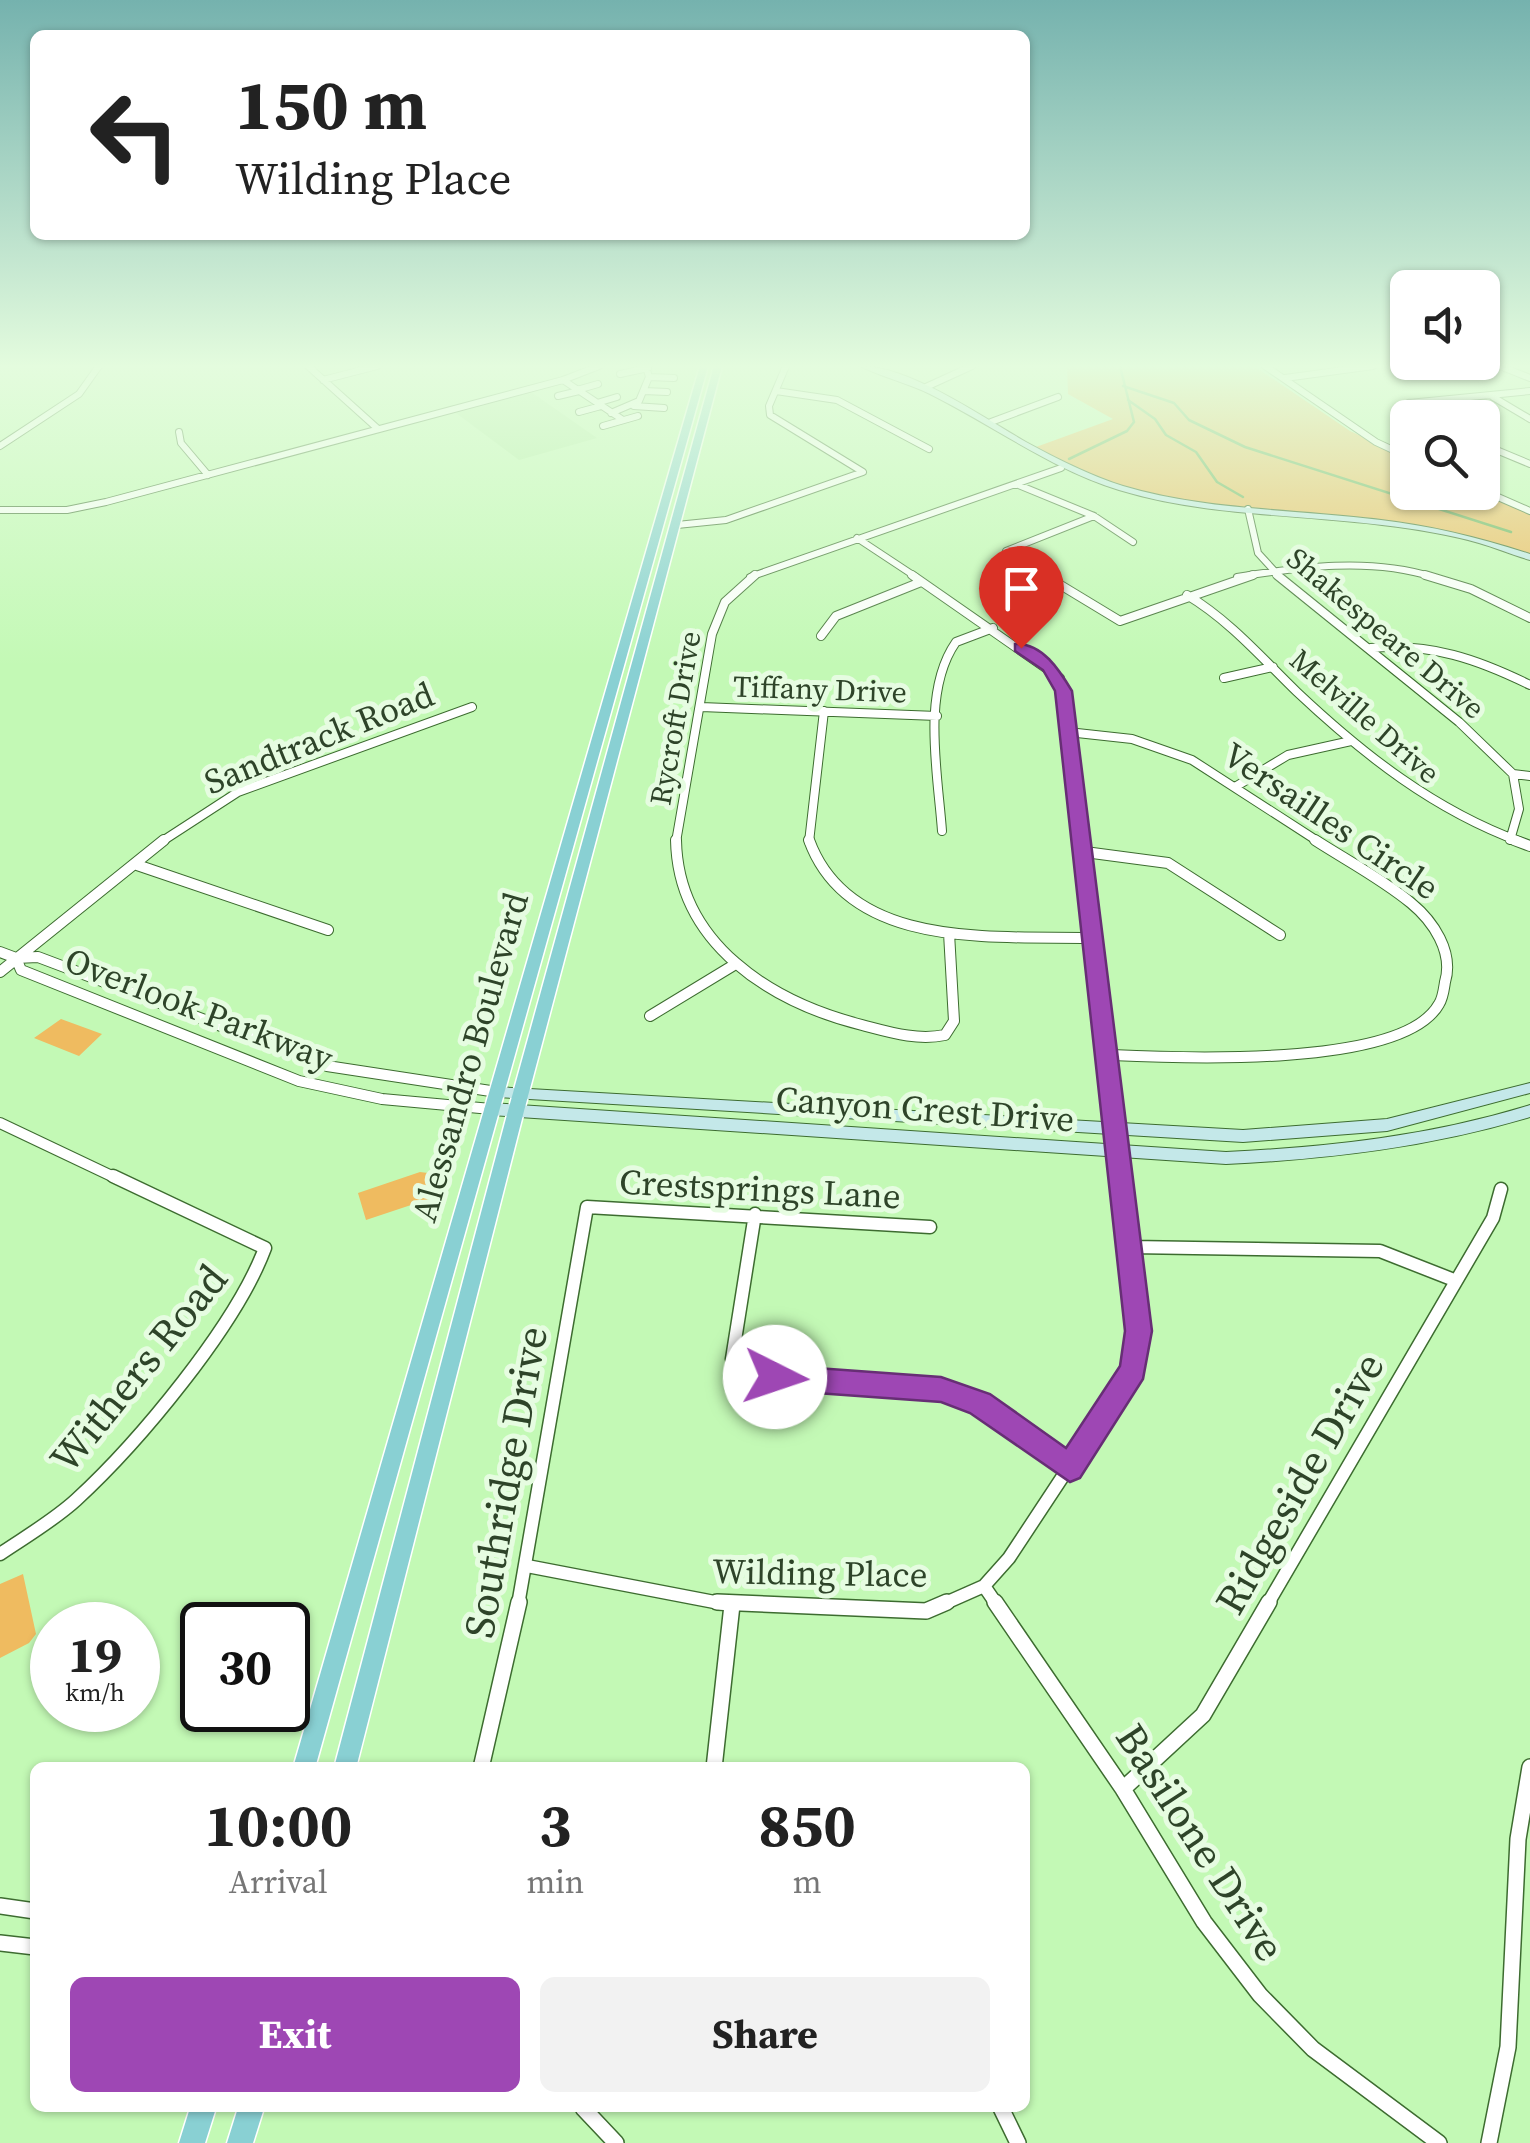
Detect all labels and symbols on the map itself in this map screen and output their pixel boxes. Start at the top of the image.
street label: Shakespeare Drive [1278,538,1494,728]
pin [979,546,1064,649]
street label: Rycroft Drive [640,628,710,808]
street label: Melville Drive [1281,639,1449,793]
street label: Tiffany Drive [732,665,908,713]
street label: Sandtrack Road [197,670,441,806]
street label: Versailles Circle [1214,731,1448,911]
street label: Alessandro Boulevard [400,886,540,1227]
street label: Overlook Parkway [58,936,340,1082]
street label: Canyon Crest Drive [774,1075,1076,1143]
street label: Crestsprings Lane [618,1158,902,1220]
street label: Withers Road [36,1251,240,1485]
street label: Southridge Drive [449,1322,561,1642]
position arrow [723,1325,827,1429]
street label: Ridgeside Drive [1201,1342,1397,1624]
street label: Wilding Place [712,1547,928,1599]
speed limit sign: 30 [180,1602,310,1732]
street label: Basilone Drive [1103,1712,1299,1972]

